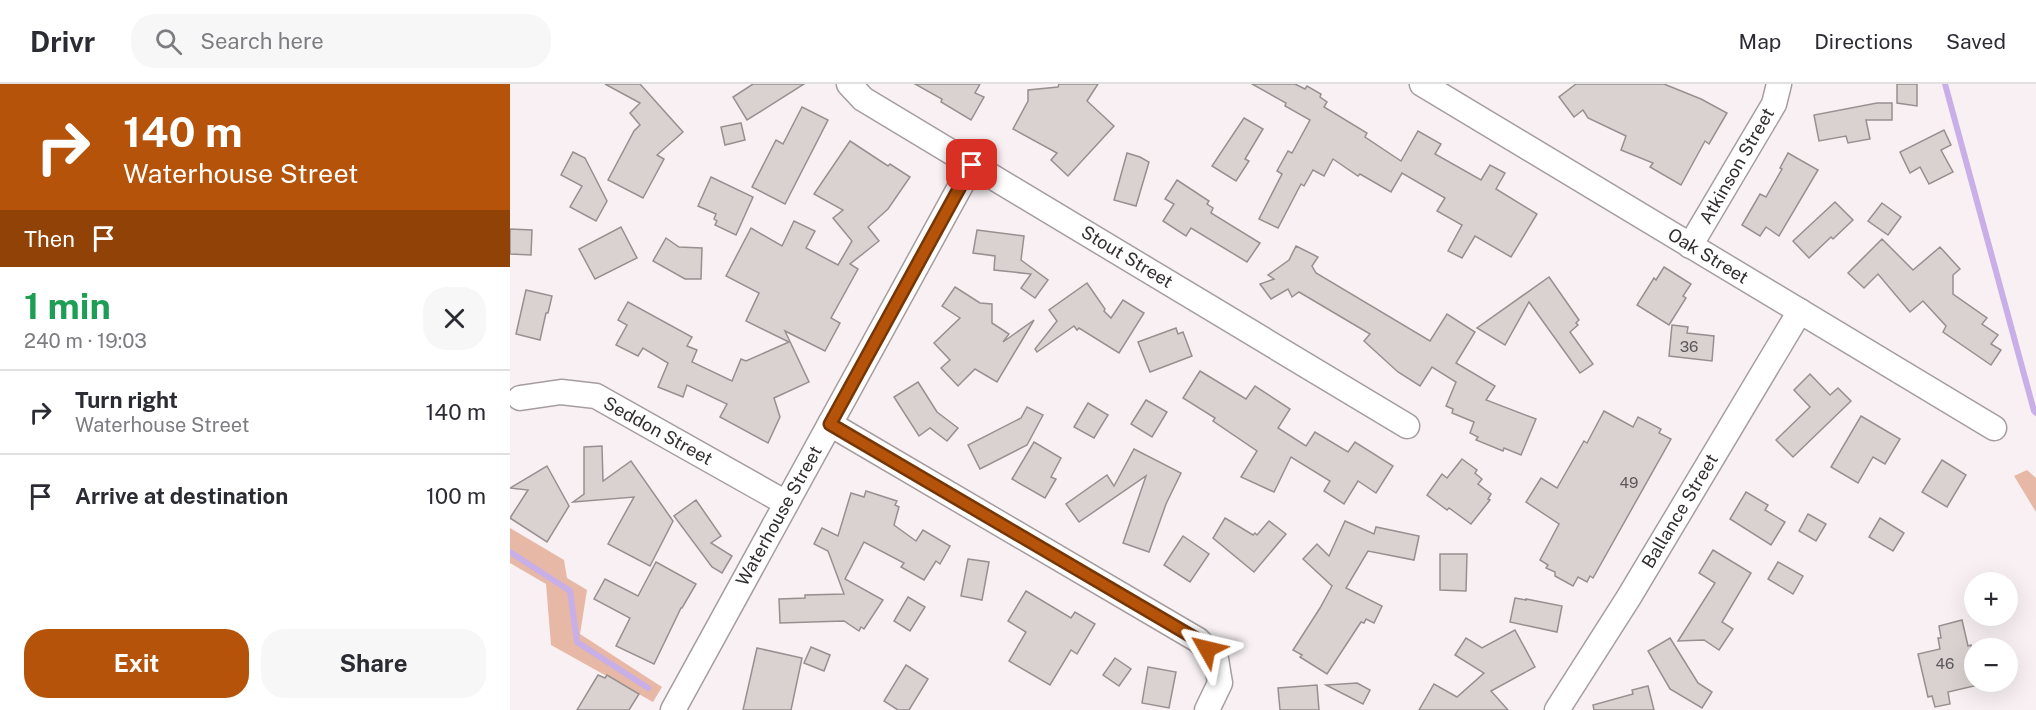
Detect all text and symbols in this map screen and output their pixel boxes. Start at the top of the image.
search box [131,14,551,68]
text: Drivr [30,25,95,58]
icon: search [152,25,185,58]
text: Search here [200,28,324,54]
text: Map [1739,29,1781,54]
text: Directions [1814,29,1913,54]
text: Saved [1946,29,2006,54]
street label: Atkinson Street [1695,104,1778,227]
text: 140 m [123,107,243,156]
icon: right [24,108,102,186]
pin [946,139,997,190]
icon: arrive [955,148,988,181]
text: Waterhouse Street [123,157,359,189]
street label: Stout Street [1078,221,1177,292]
icon: arrive [87,222,120,255]
street label: Oak Street [1664,223,1752,288]
text: Then [24,226,75,252]
text: 1 min [24,285,111,327]
button: close [423,287,486,350]
text: 240 m · 19:03 [24,329,147,353]
house number: 36 [1680,338,1698,355]
text: Turn right [75,387,178,413]
street label: Seddon Street [600,392,716,469]
icon: right [24,396,57,429]
text: 140 m [425,399,486,425]
text: Waterhouse Street [75,413,250,437]
street label: Waterhouse Street [731,442,826,590]
street label: Ballance Street [1637,450,1722,572]
house number: 49 [1620,474,1638,491]
icon: arrive [24,480,57,513]
text: Arrive at destination [75,483,288,509]
text: 100 m [426,483,486,509]
map controls [1964,572,2018,692]
button: + [1964,572,2018,626]
position arrow [1175,617,1239,681]
button: Exit [24,629,249,698]
button: Share [261,629,486,698]
button: − [1964,638,2018,692]
house number: 46 [1936,655,1954,672]

